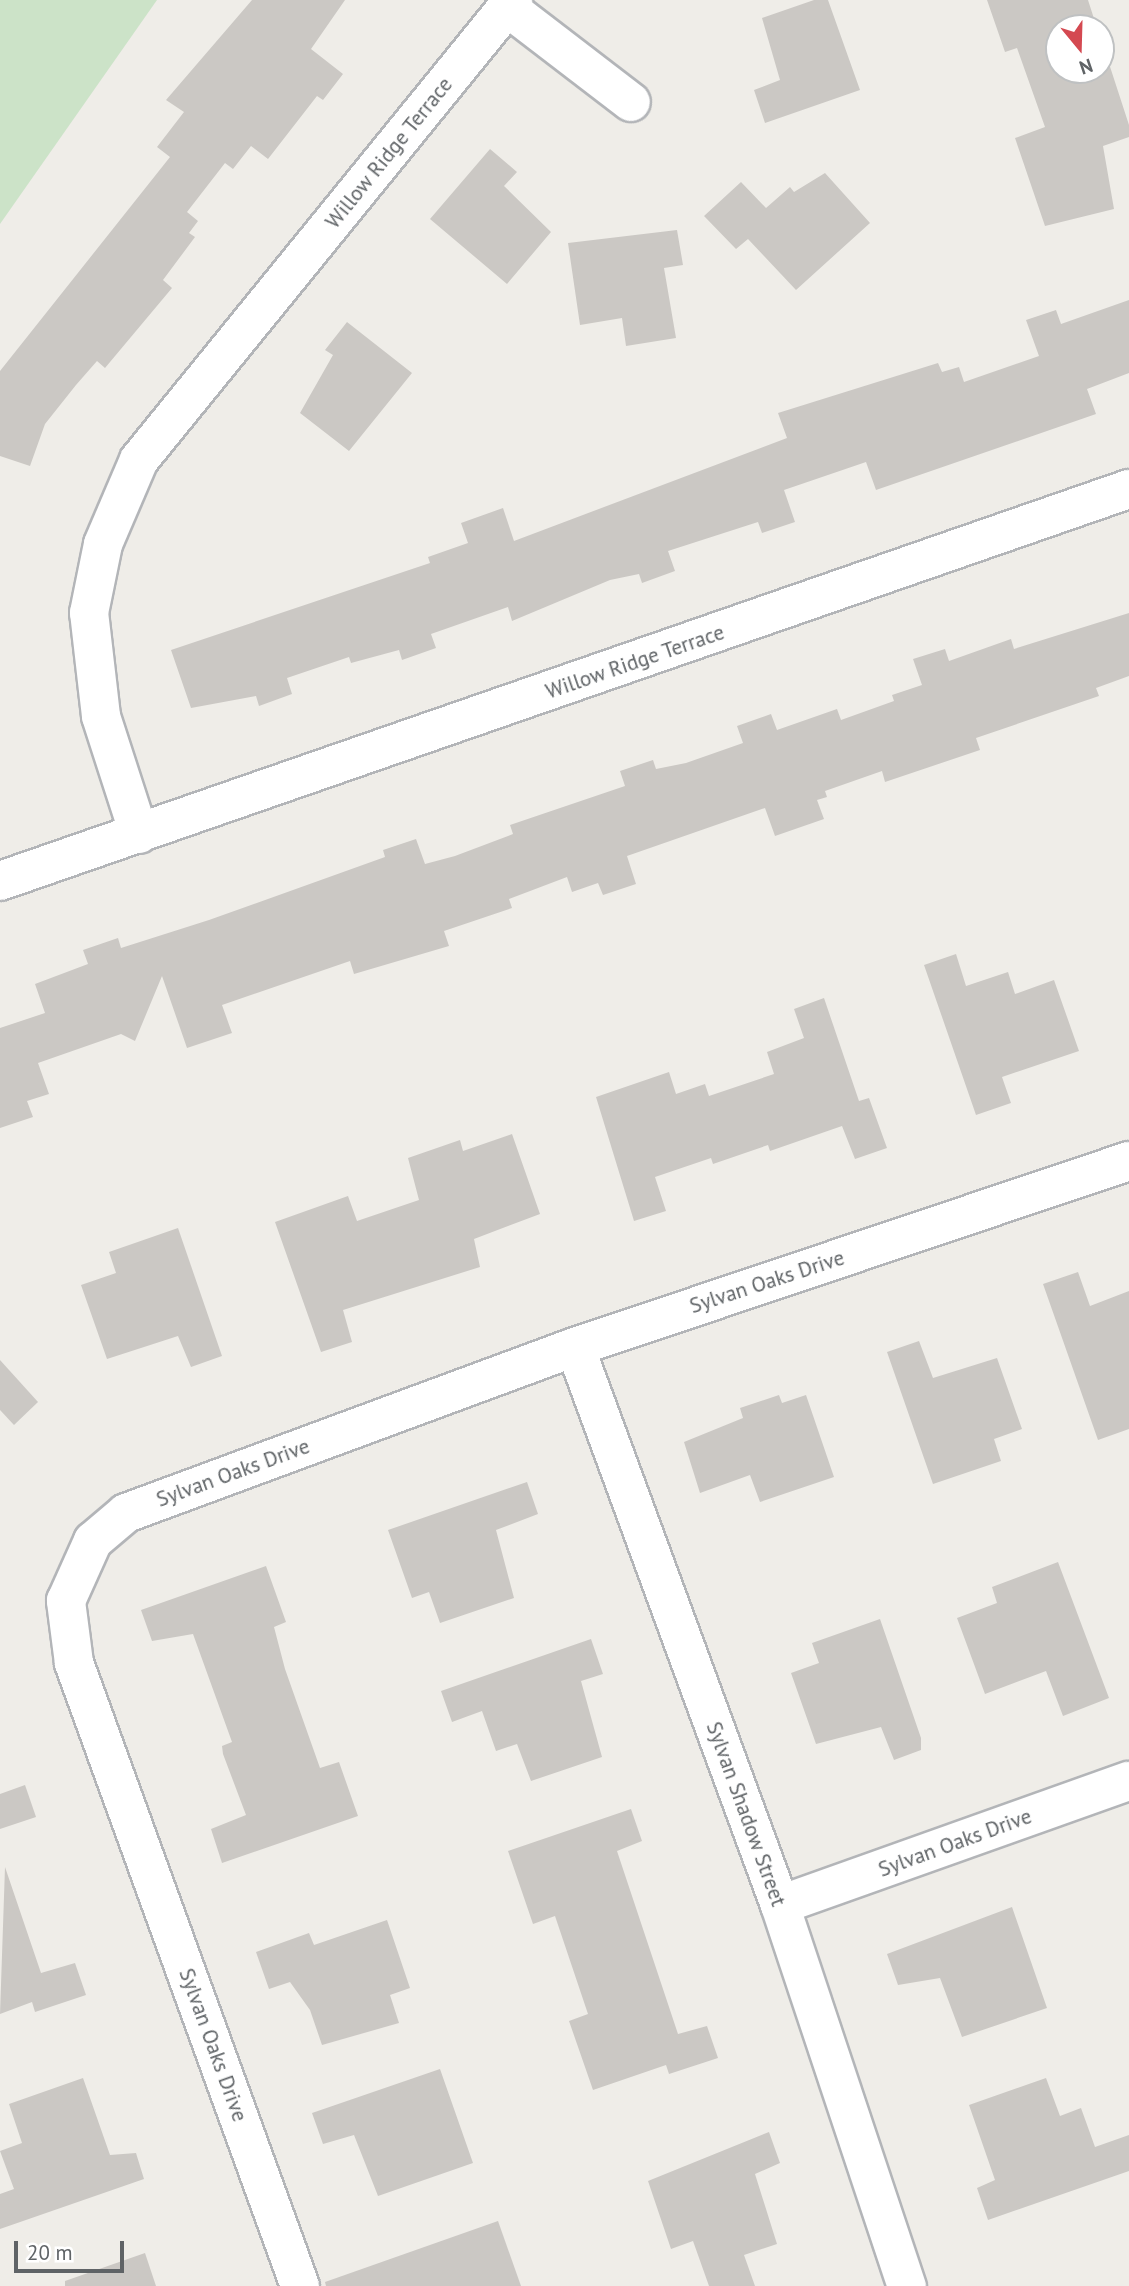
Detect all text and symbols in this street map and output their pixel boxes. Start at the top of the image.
north arrow [1045,14,1115,84]
text: N [1076,54,1096,80]
street label: Willow Ridge Terrace [320,72,458,234]
street label: Willow Ridge Terrace [542,619,728,705]
street label: Sylvan Oaks Drive [687,1245,847,1319]
street label: Sylvan Oaks Drive [153,1434,313,1512]
street label: Sylvan Shadow Street [701,1718,791,1910]
street label: Sylvan Oaks Drive [875,1804,1035,1882]
street label: Sylvan Oaks Drive [174,1965,252,2125]
scale bar [18,2226,128,2270]
text: 20 m [27,2239,73,2266]

